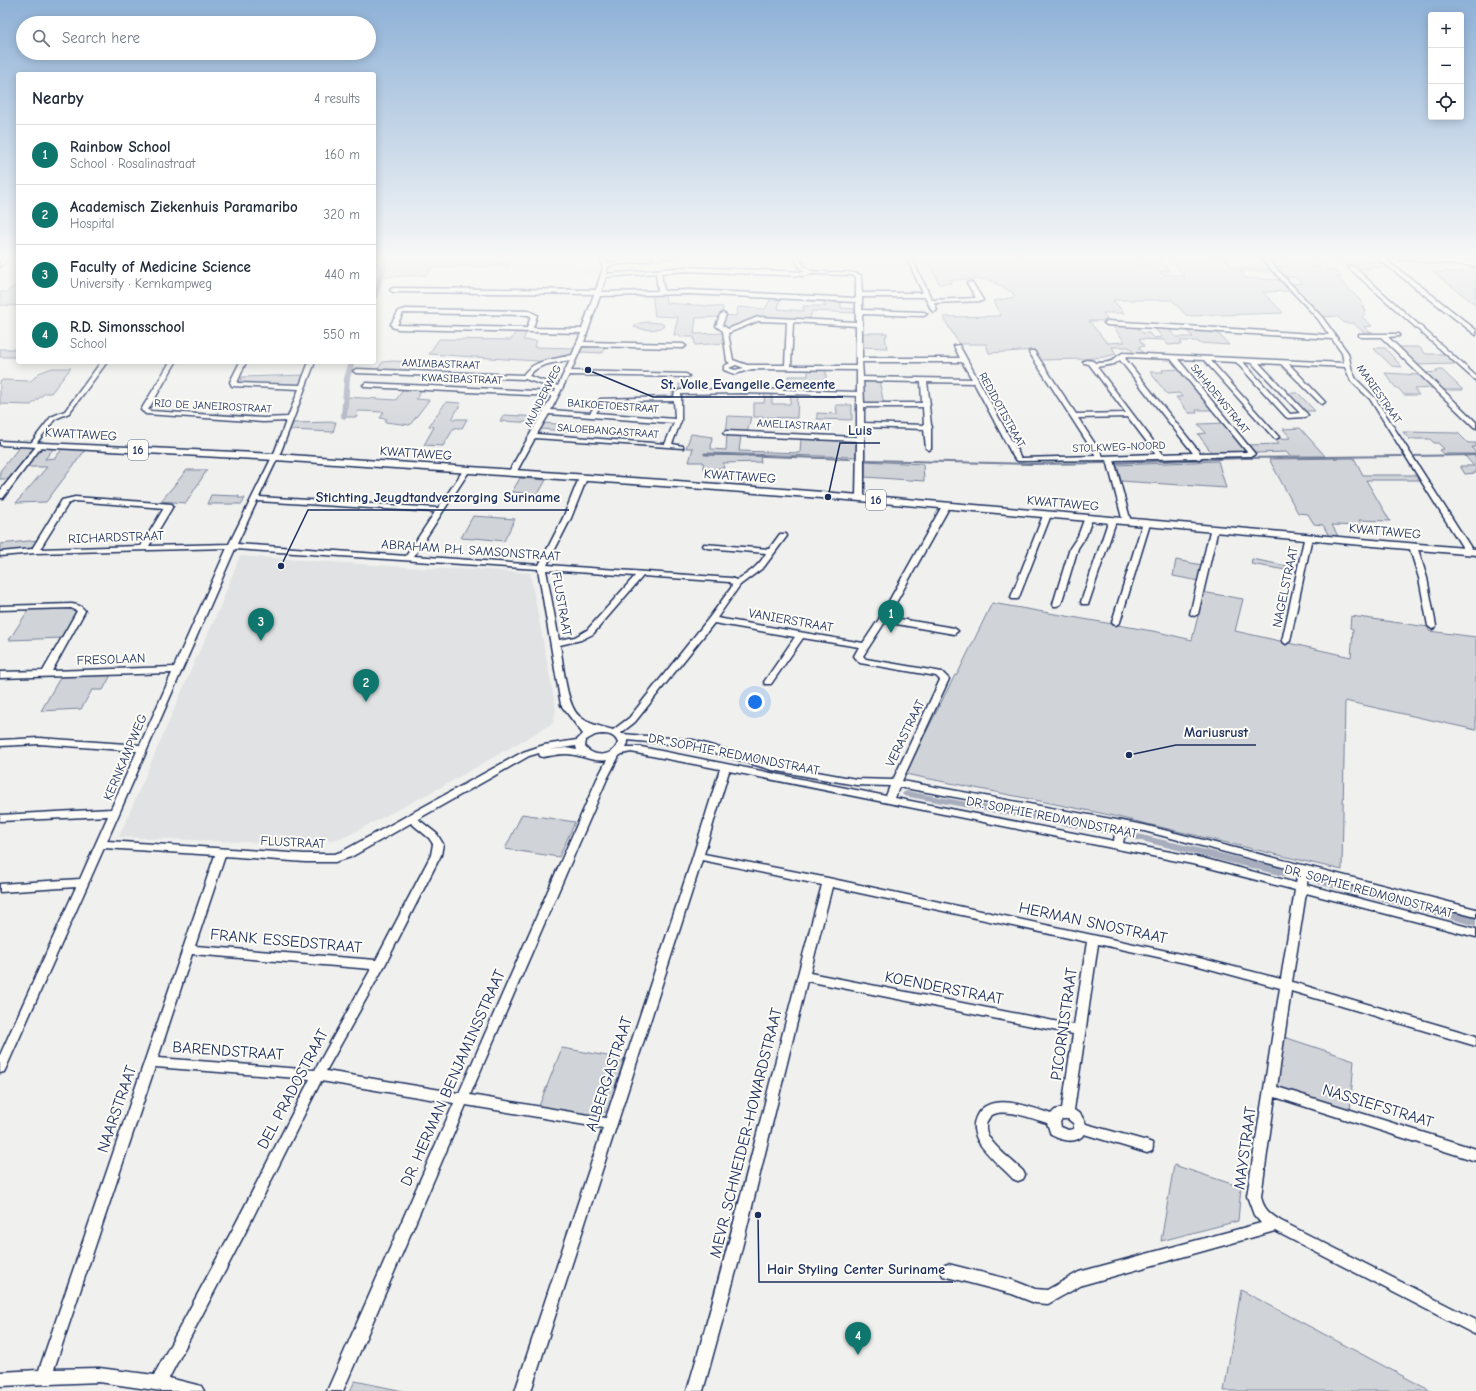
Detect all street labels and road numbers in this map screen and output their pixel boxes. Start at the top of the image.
street label: AMIMBASTRAAT [402,356,481,372]
street label: SAHADEWSTRAAT [1188,362,1252,437]
street label: MARIESTRAAT [1354,362,1404,426]
street label: MUNDERWEG [522,363,564,429]
street label: REDIDOTISTRAAT [976,370,1028,450]
street label: KWASIBASTRAAT [421,371,503,387]
street label: RIO DE JANEIROSTRAAT [154,396,272,416]
street label: BAIKOETOESTRAAT [567,396,660,416]
street label: AMELIASTRAAT [756,417,832,433]
street label: SALOEBANGASTRAAT [557,421,660,441]
street label: KWATTAWEG [44,425,118,443]
street label: STOLKWEG-NOORD [1072,439,1166,455]
road number: 16 [128,440,148,460]
street label: KWATTAWEG [379,443,453,463]
street label: KWATTAWEG [703,466,777,486]
road number: 16 [866,490,886,510]
street label: KWATTAWEG [1026,492,1100,514]
street label: KWATTAWEG [1348,520,1422,542]
street label: RICHARDSTRAAT [68,528,164,546]
street label: ABRAHAM P.H. SAMSONSTRAAT [381,536,561,564]
street label: NAGELSTRAAT [1269,545,1301,629]
street label: FLUSTRAAT [549,571,575,638]
street label: VANIERSTRAAT [748,605,835,635]
street label: FRESOLAAN [76,650,146,668]
street label: VERASTRAAT [882,697,928,769]
street label: KERNKAMPWEG [100,711,150,803]
street label: DR. SOPHIE REDMONDSTRAAT [647,730,821,778]
street label: DR. SOPHIE REDMONDSTRAAT [965,793,1139,841]
street label: FLUSTRAAT [260,833,326,851]
street label: DR. SOPHIE REDMONDSTRAAT [1283,861,1455,921]
street label: HERMAN SNOSTRAAT [1017,898,1170,948]
street label: FRANK ESSEDSTRAAT [209,925,363,957]
street label: DR. HERMAN BENJAMINSSTRAAT [397,966,509,1189]
street label: PICORNISTRAAT [1047,966,1081,1082]
street label: KOENDERSTRAAT [883,968,1005,1008]
street label: MEVR. SCHNEIDER-HOWARDSTRAAT [706,1005,786,1260]
street label: ALBERGASTRAAT [582,1014,636,1134]
street label: DEL PRADOSTRAAT [254,1025,333,1152]
street label: BARENDSTRAAT [172,1038,285,1064]
street label: NAARSTRAAT [94,1062,141,1155]
street label: NASSIEFSTRAAT [1320,1081,1436,1132]
street label: MAYSTRAAT [1230,1105,1260,1191]

